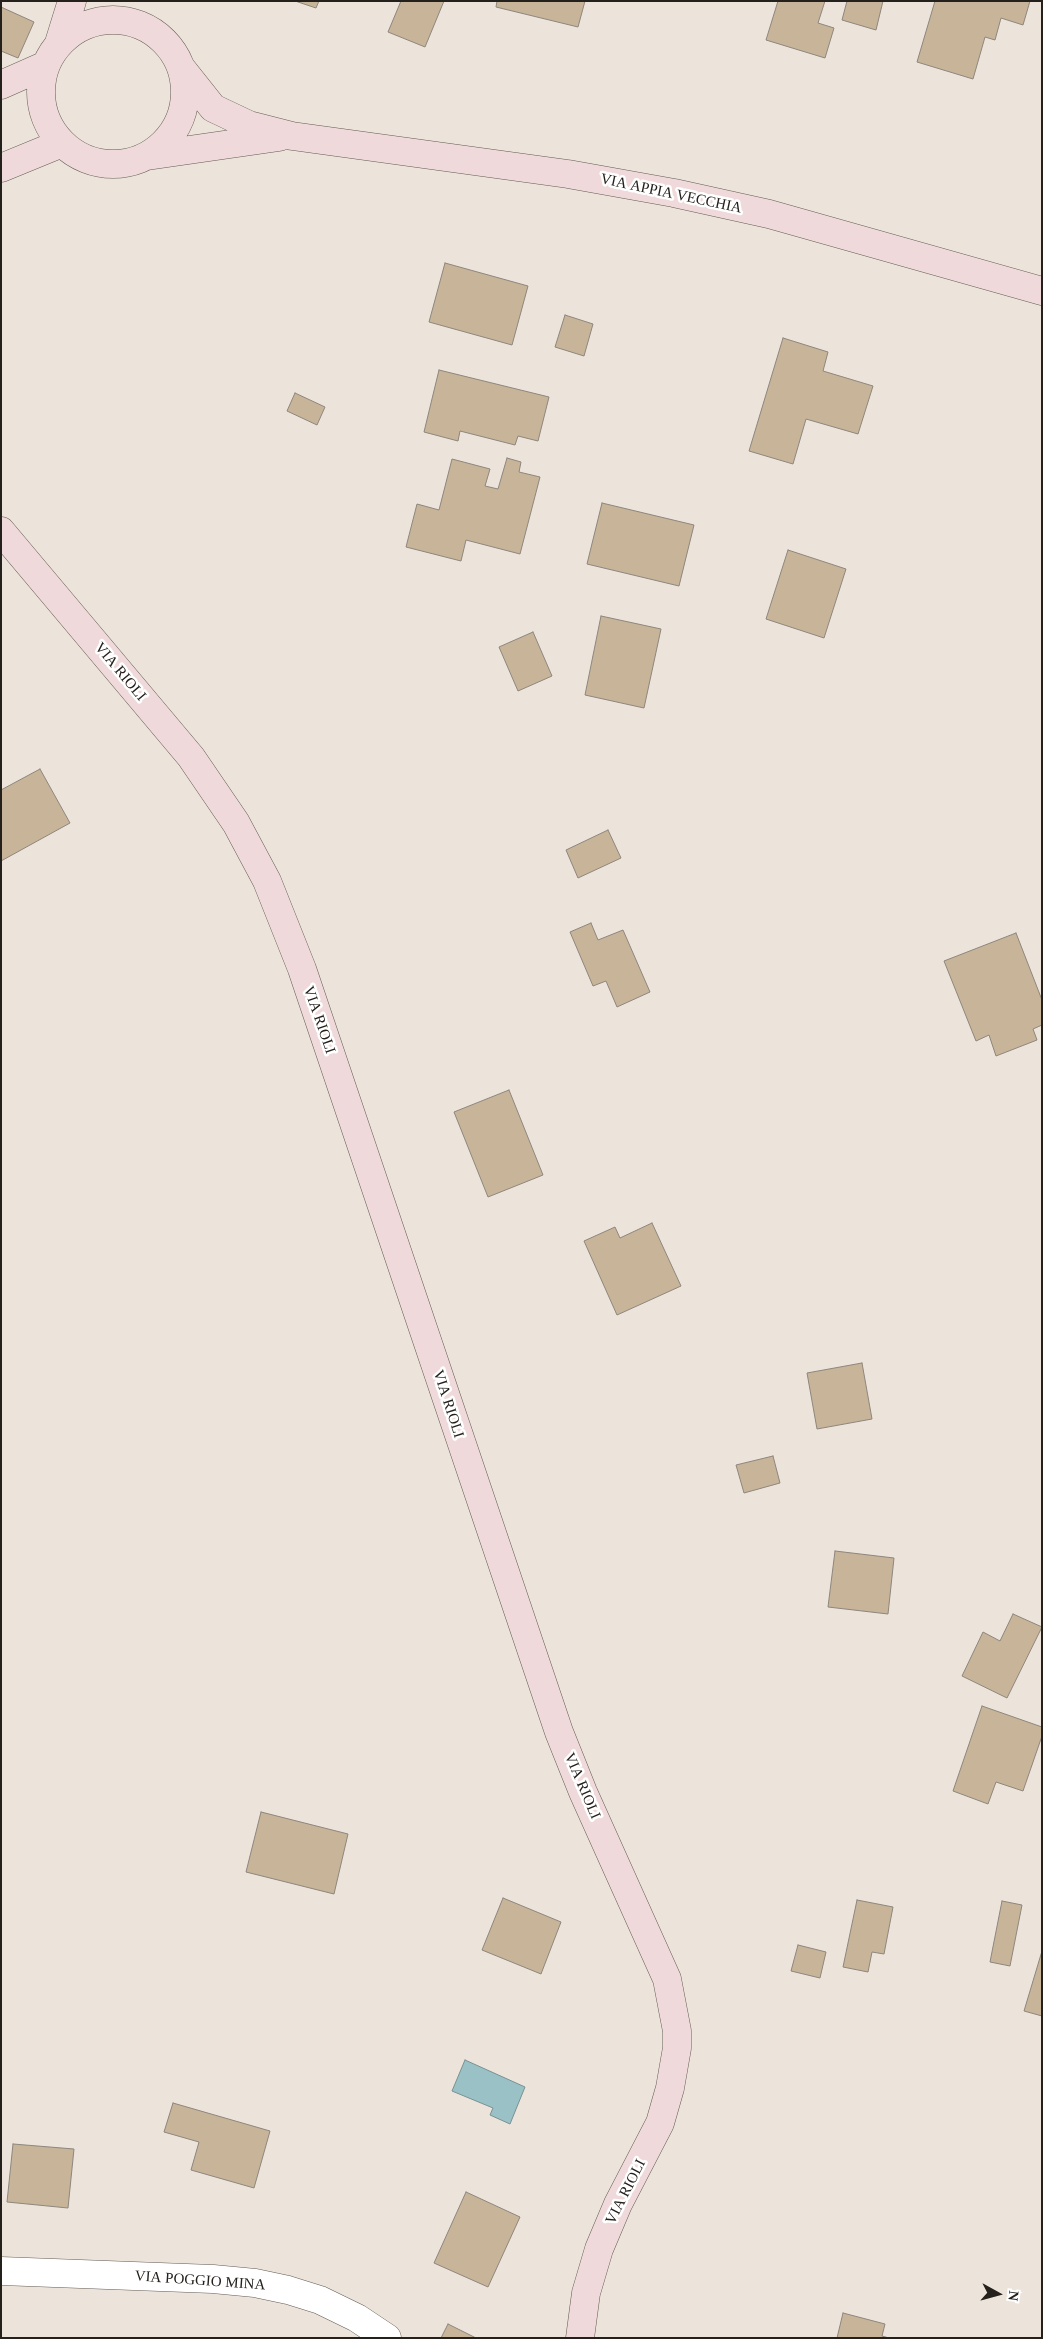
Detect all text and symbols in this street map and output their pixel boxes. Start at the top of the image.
street label: VIA APPIA VECCHIA [599,170,743,218]
street label: VIA RIOLI [90,639,150,705]
street label: VIA RIOLI [299,984,339,1056]
street label: VIA RIOLI [429,1368,467,1440]
street label: VIA RIOLI [560,1750,604,1822]
street label: VIA RIOLI [602,2157,650,2227]
street label: VIA POGGIO MINA [134,2267,266,2295]
north arrow [973,2269,1023,2319]
text: N [1005,2290,1021,2302]

